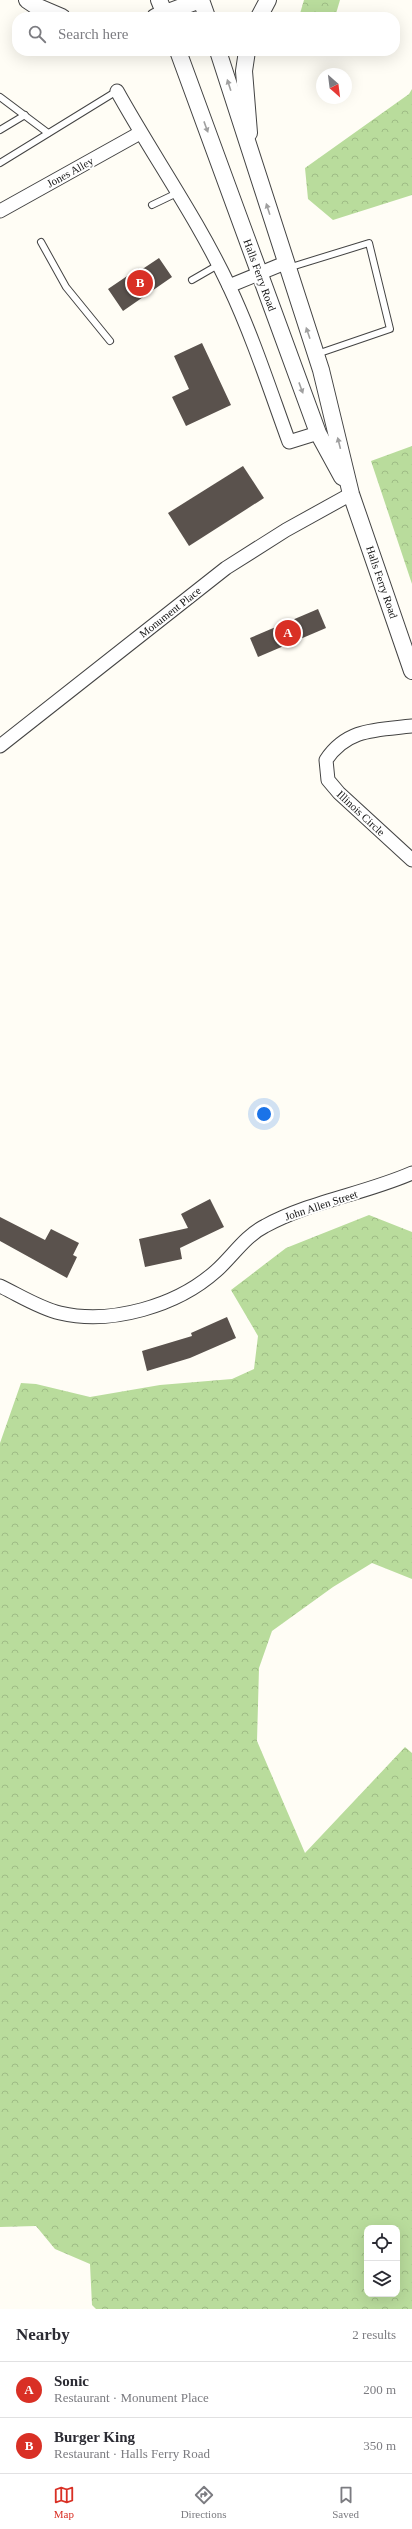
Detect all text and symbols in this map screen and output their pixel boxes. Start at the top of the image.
search box [12,12,400,56]
icon: search [26,23,48,45]
text: Search here [58,26,128,42]
north arrow [316,68,352,104]
one-way arrow [225,79,231,91]
one-way arrow [203,122,209,134]
street label: Jones Alley [45,154,96,190]
one-way arrow [265,203,271,215]
street label: Halls Ferry Road [241,237,279,313]
pin: B [127,268,153,298]
one-way arrow [305,326,311,338]
one-way arrow [299,382,305,394]
one-way arrow [336,436,342,449]
street label: Halls Ferry Road [364,544,400,620]
street label: Monument Place [137,584,203,640]
pin: A [275,618,301,648]
street label: Illinois Circle [335,788,387,838]
your location [254,1104,274,1124]
street label: John Allen Street [283,1188,359,1222]
map controls [364,2225,400,2297]
button: locate [364,2225,400,2261]
button: layers [364,2261,400,2297]
text: Nearby [16,2325,70,2344]
text: 2 results [352,2327,396,2342]
text: Sonic [54,2373,89,2389]
text: A [24,2382,34,2397]
text: 200 m [363,2382,396,2397]
text: Restaurant · Monument Place [54,2390,209,2405]
text: Burger King [54,2429,135,2445]
text: B [25,2438,33,2453]
text: 350 m [363,2438,396,2453]
text: Restaurant · Halls Ferry Road [54,2446,210,2461]
tab: Map [53,2484,75,2520]
tab: Directions [181,2484,226,2520]
tab: Saved [332,2484,359,2520]

